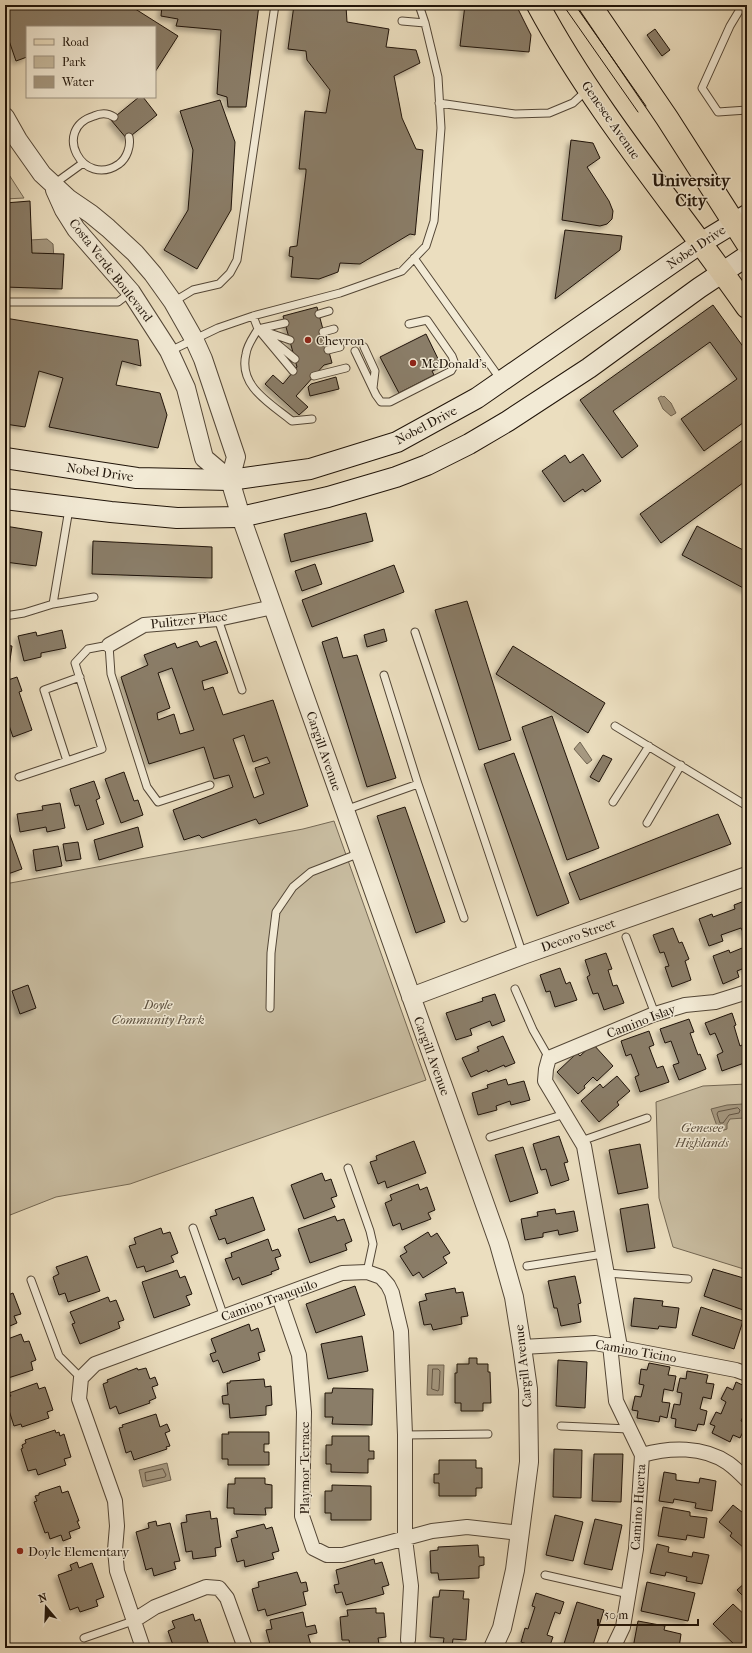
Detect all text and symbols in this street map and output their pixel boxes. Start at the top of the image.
legend [26,26,156,98]
text: Road [62,35,89,49]
text: Park [62,55,87,69]
text: Water [61,75,95,89]
street label: Genesee Avenue [578,78,644,162]
district label: University City [651,170,731,211]
street label: Costa Verde Boulevard [66,216,156,325]
street label: Nobel Drive [664,222,729,272]
place label: Chevron [316,333,365,348]
marker: Chevron [303,335,313,345]
place label: McDonald's [421,356,487,371]
marker: McDonald's [408,358,418,368]
street label: Nobel Drive [393,402,460,447]
street label: Nobel Drive [66,460,135,484]
street label: Pulitzer Place [150,608,229,631]
street label: Cargill Avenue [303,709,345,793]
street label: Decoro Street [539,915,618,955]
park label: Doyle Community Park [111,997,205,1027]
street label: Camino Islay [605,1001,679,1041]
street label: Cargill Avenue [411,1014,453,1098]
park label: Genesee Highlands [674,1120,730,1150]
street label: Camino Tranquilo [219,1276,319,1324]
street label: Cargill Avenue [511,1323,535,1408]
street label: Camino Ticino [594,1336,678,1366]
street label: Playmor Terrace [297,1421,312,1515]
street label: Camino Huerta [628,1462,649,1551]
place label: Doyle Elementary [28,1544,130,1559]
marker: Doyle Elementary [15,1546,25,1556]
north arrow [26,1587,66,1627]
text: N [37,1590,50,1606]
scale bar [598,1601,698,1627]
text: 50 m [604,1608,628,1622]

